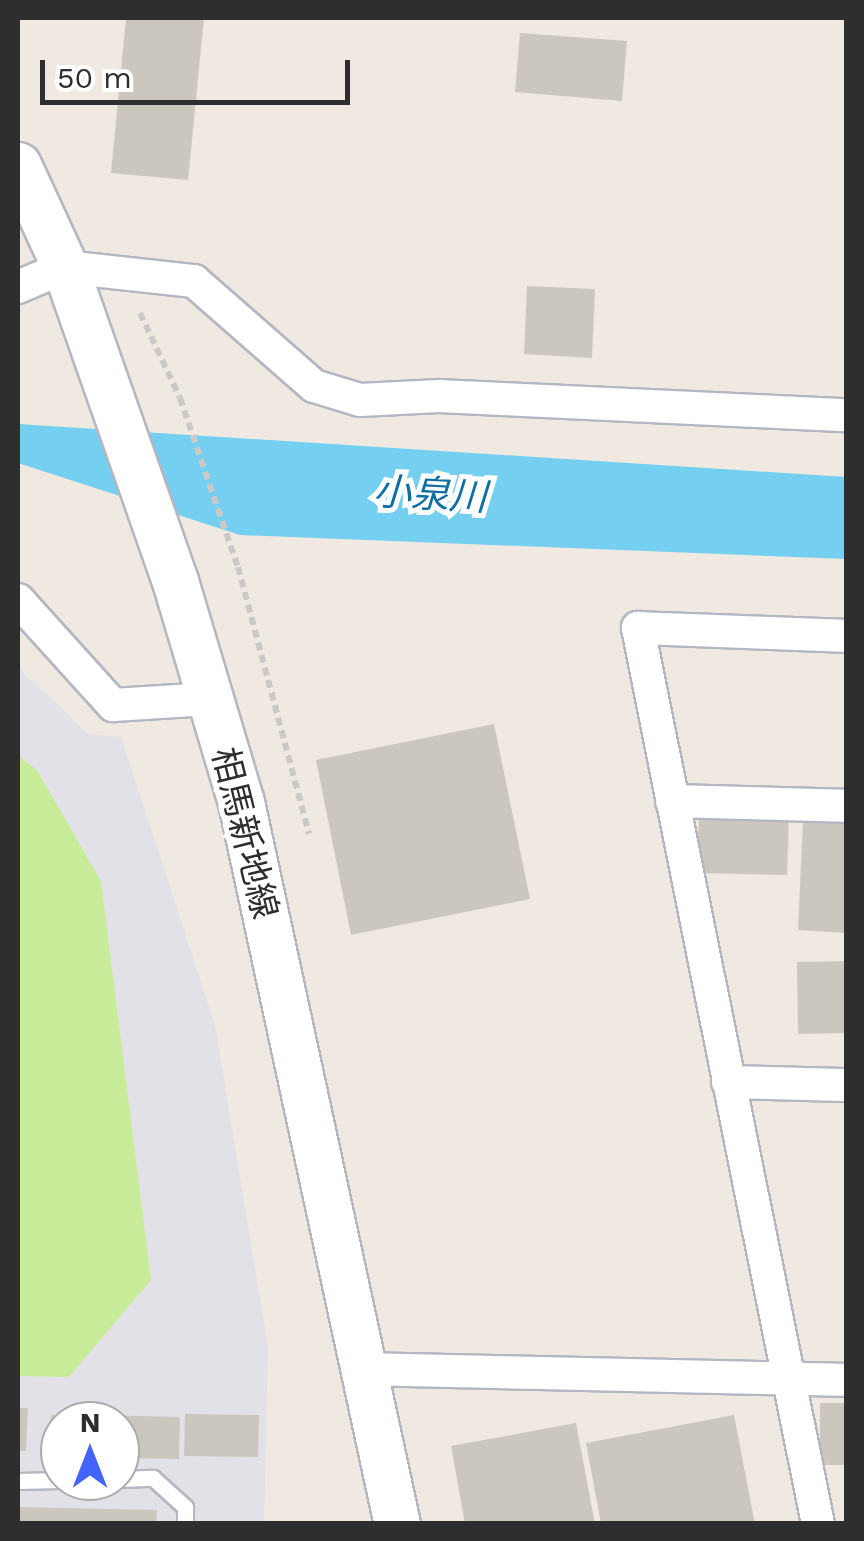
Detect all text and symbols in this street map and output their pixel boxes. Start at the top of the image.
scale bar [45,40,355,102]
text: 50 m [57,60,132,95]
water label: 小泉川 [372,469,488,521]
street label: 相馬新地線 [203,743,287,923]
north arrow [40,1401,140,1501]
text: N [80,1406,100,1439]

